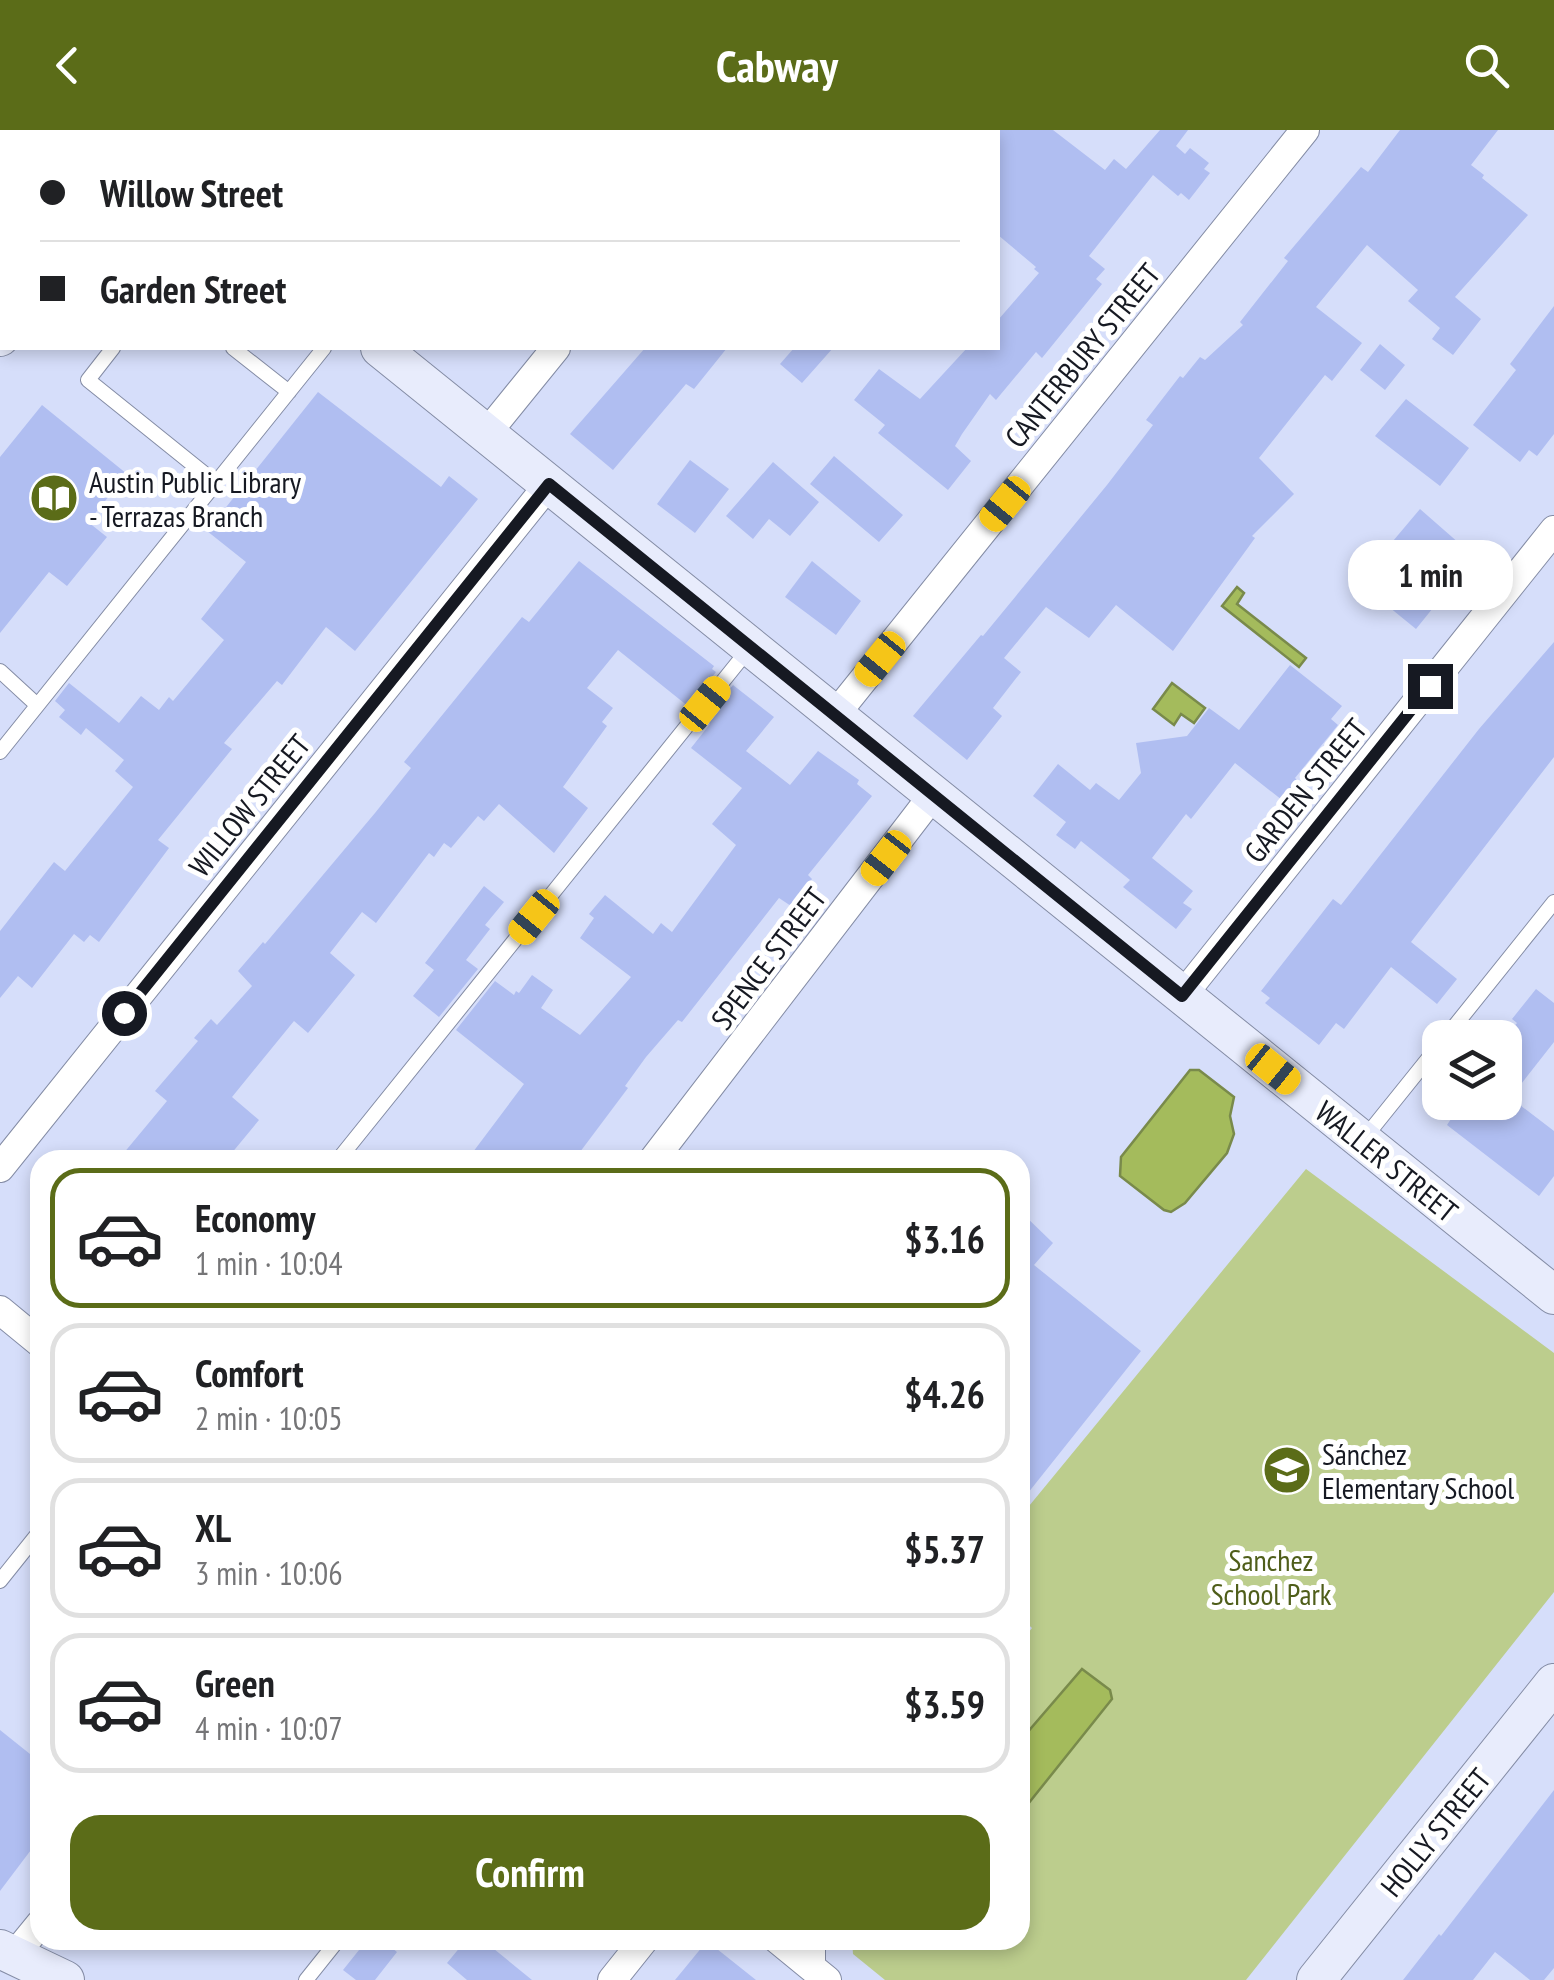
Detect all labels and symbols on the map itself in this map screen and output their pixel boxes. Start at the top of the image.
street label: CANTERBURY STREET [996,255,1168,455]
place label: Austin Public Library - Terrazas Branch [89,462,302,535]
car [974,471,1036,537]
library icon: Austin Public Library - Terrazas Branch [28,472,80,524]
callout: 1 min [1348,541,1512,611]
car [849,626,911,692]
route end [1408,664,1453,709]
car [674,671,736,737]
street label: GARDEN STREET [1235,710,1375,870]
street label: WILLOW STREET [180,726,318,884]
car [856,825,916,891]
street label: SPENCE STREET [702,879,834,1037]
car [503,884,565,950]
route start [102,991,147,1036]
car [1240,1038,1306,1100]
street label: WALLER STREET [1308,1092,1466,1230]
place label: Sánchez Elementary School [1322,1434,1514,1507]
school or university icon: Sánchez Elementary School [1261,1444,1313,1496]
park label: Sanchez School Park [1211,1540,1332,1613]
street label: HOLLY STREET [1371,1760,1499,1904]

